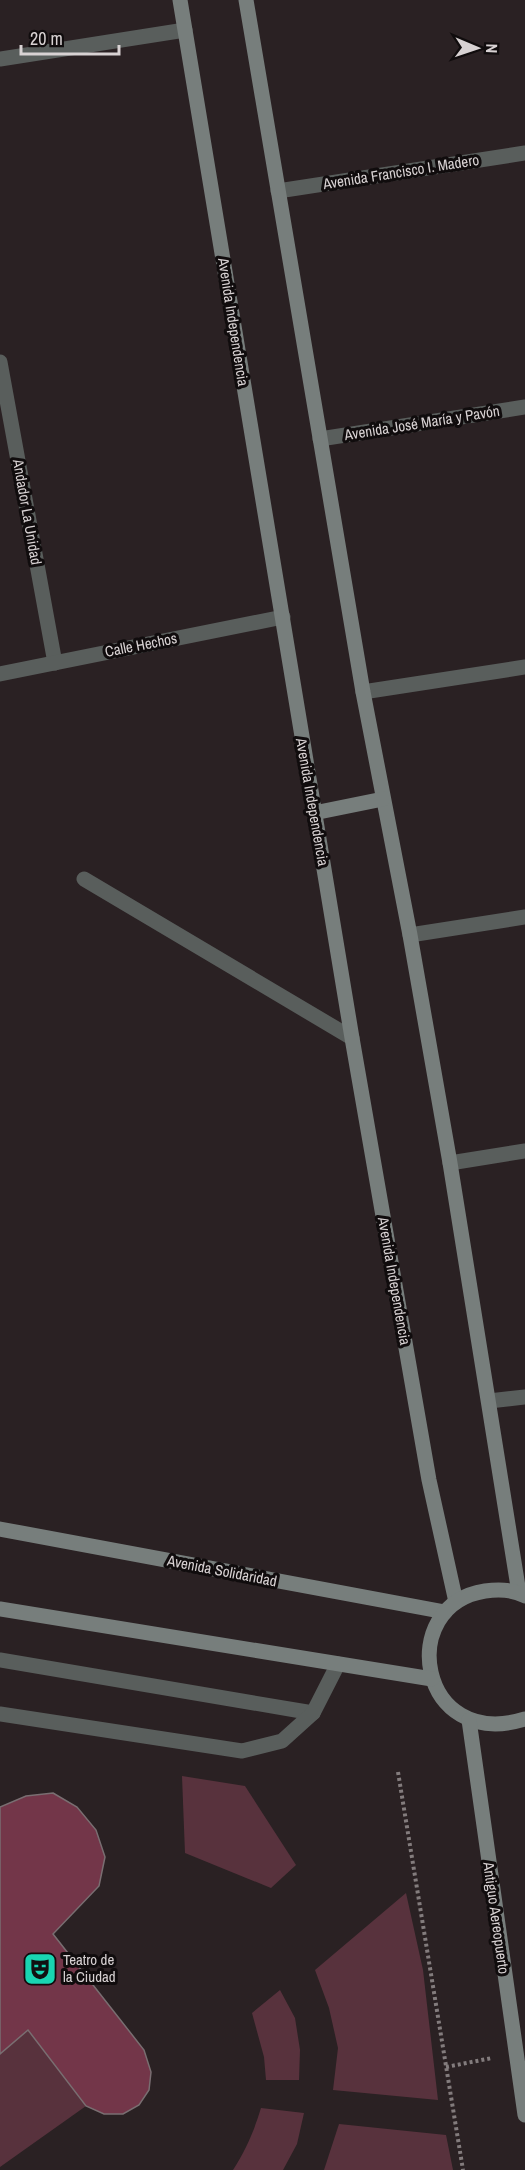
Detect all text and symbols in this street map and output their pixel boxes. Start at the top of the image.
scale bar [21,18,118,56]
north arrow [447,18,507,78]
text: 20 m [30,26,63,51]
text: N [481,43,503,54]
street label: Avenida Francisco I. Madero [320,149,481,194]
street label: Avenida Independencia [213,255,254,388]
street label: Avenida José María y Pavón [342,400,501,445]
street label: Andador La Unidad [8,457,47,566]
street label: Calle Hechos [103,627,179,662]
street label: Avenida Independencia [291,735,334,868]
street label: Avenida Independencia [373,1214,416,1347]
street label: Avenida Solidaridad [164,1549,279,1591]
street label: Antiguo Aereopuerto [478,1860,515,1975]
place label: Teatro de la Ciudad [63,1949,116,1987]
theatre icon: Teatro de la Ciudad [22,1951,58,1987]

